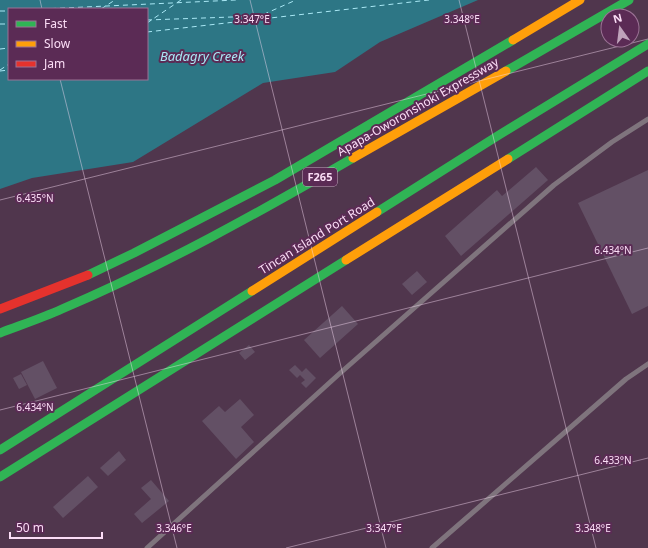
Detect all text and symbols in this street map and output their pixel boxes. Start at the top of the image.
legend [8,8,148,80]
north arrow [600,8,640,48]
text: N [611,9,624,26]
text: 3.347°E [234,12,270,26]
text: 3.348°E [444,12,480,26]
text: Fast [44,15,68,32]
text: Slow [44,35,71,52]
water label: Badagry Creek [160,47,245,65]
street label: Apapa-Oworonshoki Expressway [334,53,502,160]
text: Jam [43,55,65,72]
road number: F265 [303,168,337,186]
text: 6.435°N [16,191,54,205]
street label: Tincan Island Port Road [256,193,378,278]
text: 6.434°N [594,243,632,257]
text: 6.434°N [16,400,54,414]
text: 6.433°N [594,453,632,467]
scale bar [10,514,102,540]
text: 50 m [16,519,44,536]
text: 3.346°E [156,521,192,535]
text: 3.347°E [366,521,402,535]
text: 3.348°E [575,521,611,535]

